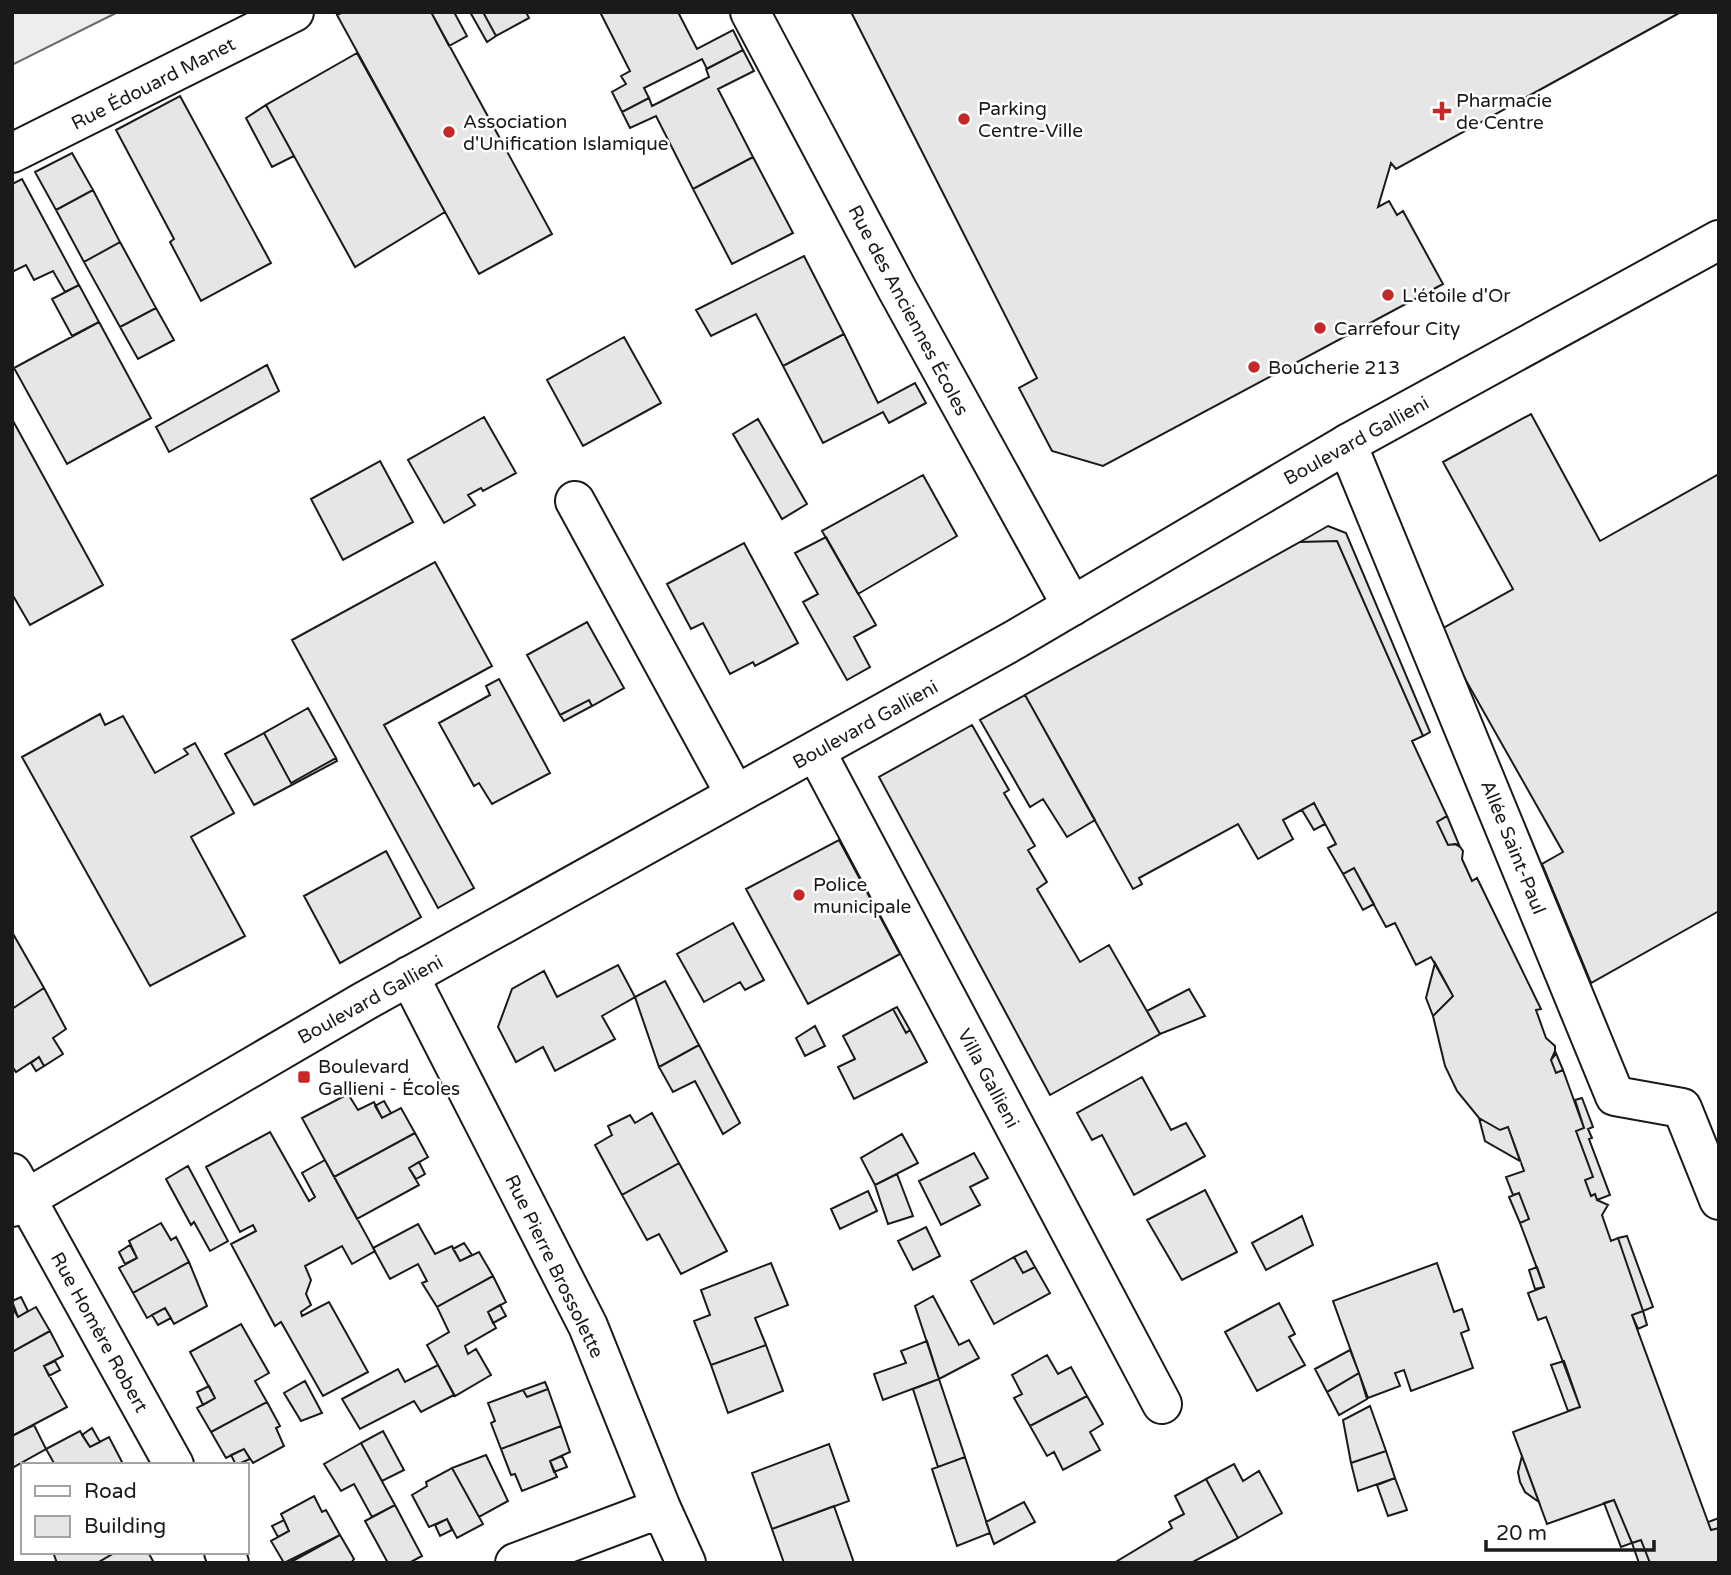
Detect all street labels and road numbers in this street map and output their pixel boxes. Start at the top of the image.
street label: Rue Édouard Manet [68,33,239,135]
street label: Rue des Anciennes Écoles [843,202,973,419]
street label: Boulevard Gallieni [1280,392,1433,490]
street label: Boulevard Gallieni [789,676,942,774]
street label: Allée Saint-Paul [1476,777,1550,918]
street label: Boulevard Gallieni [294,951,447,1049]
street label: Villa Gallieni [953,1025,1023,1132]
street label: Rue Pierre Brossolette [500,1171,608,1362]
street label: Rue Homère Robert [46,1249,152,1416]

